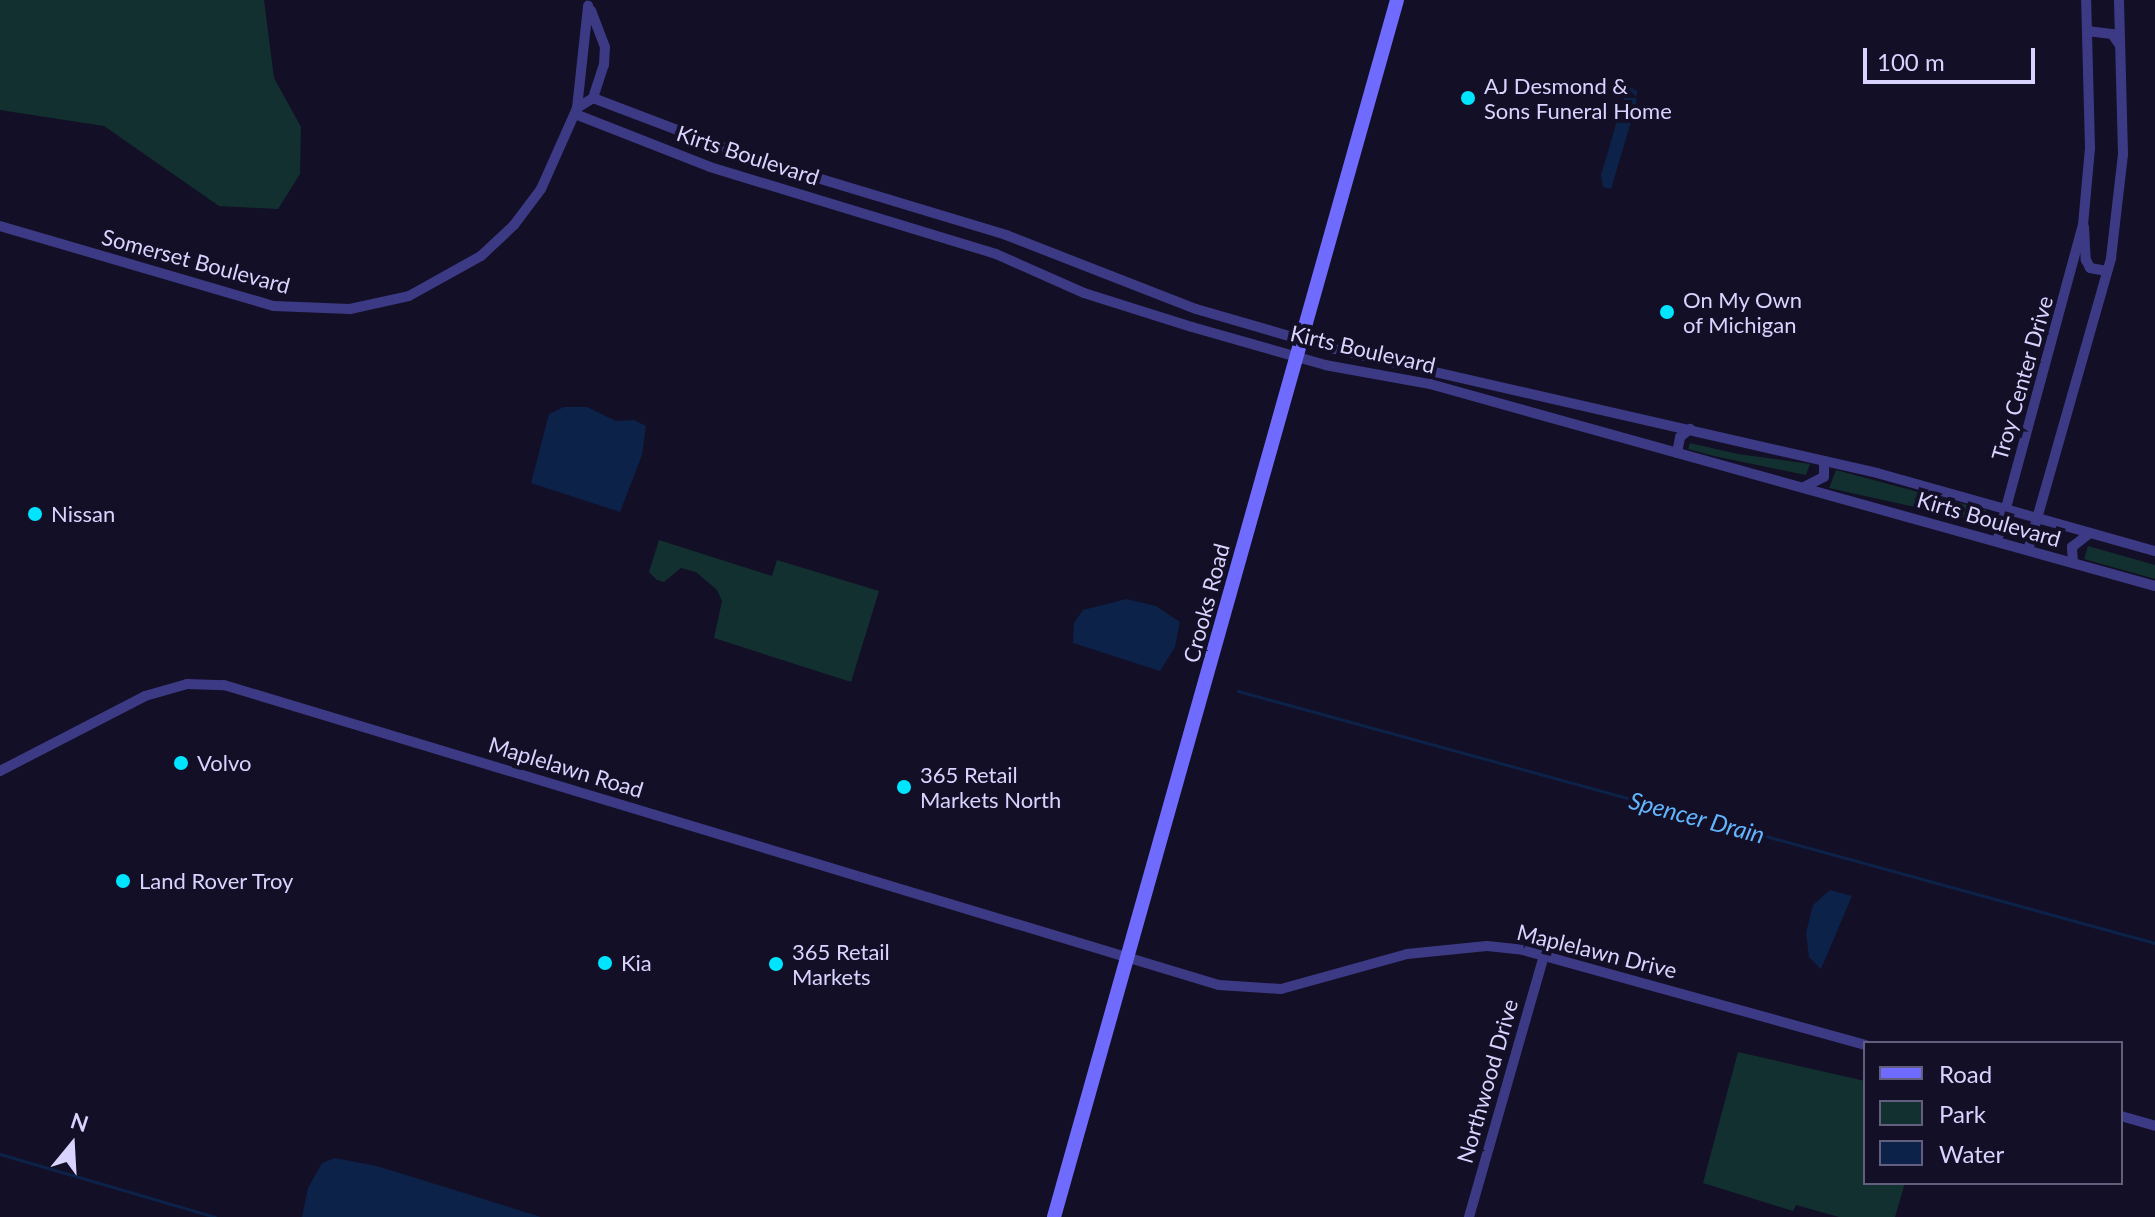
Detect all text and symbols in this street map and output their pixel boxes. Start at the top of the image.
scale bar [1867,32,2039,82]
text: 100 m [1877,47,1945,76]
place label: AJ Desmond & Sons Funeral Home [1484,72,1672,124]
marker: AJ Desmond & Sons Funeral Home [1459,89,1477,107]
street label: Kirts Boulevard [673,120,823,190]
street label: Somerset Boulevard [99,223,293,299]
place label: On My Own of Michigan [1683,286,1803,338]
street label: Troy Center Drive [1986,292,2058,464]
marker: On My Own of Michigan [1658,303,1676,321]
street label: Kirts Boulevard [1288,319,1438,379]
street label: Kirts Boulevard [1914,486,2064,552]
place label: Nissan [51,501,115,527]
marker: Nissan [26,505,44,523]
street label: Crooks Road [1177,541,1235,665]
street label: Maplelawn Road [486,731,646,803]
place label: Volvo [197,750,251,776]
marker: Volvo [172,754,190,772]
place label: 365 Retail Markets North [920,761,1061,812]
marker: 365 Retail Markets North [895,778,913,796]
water label: Spencer Drain [1626,785,1768,849]
place label: Land Rover Troy [139,868,295,894]
marker: Land Rover Troy [114,872,132,890]
street label: Maplelawn Drive [1514,918,1680,984]
place label: 365 Retail Markets [792,938,890,990]
place label: Kia [621,950,652,976]
marker: Kia [596,954,614,972]
marker: 365 Retail Markets [767,955,785,973]
street label: Northwood Drive [1451,996,1523,1166]
legend [1863,1041,2123,1185]
text: Road [1939,1059,1992,1088]
text: Park [1939,1099,1986,1128]
north arrow [32,1105,112,1185]
text: N [67,1106,92,1137]
text: Water [1939,1139,2004,1168]

